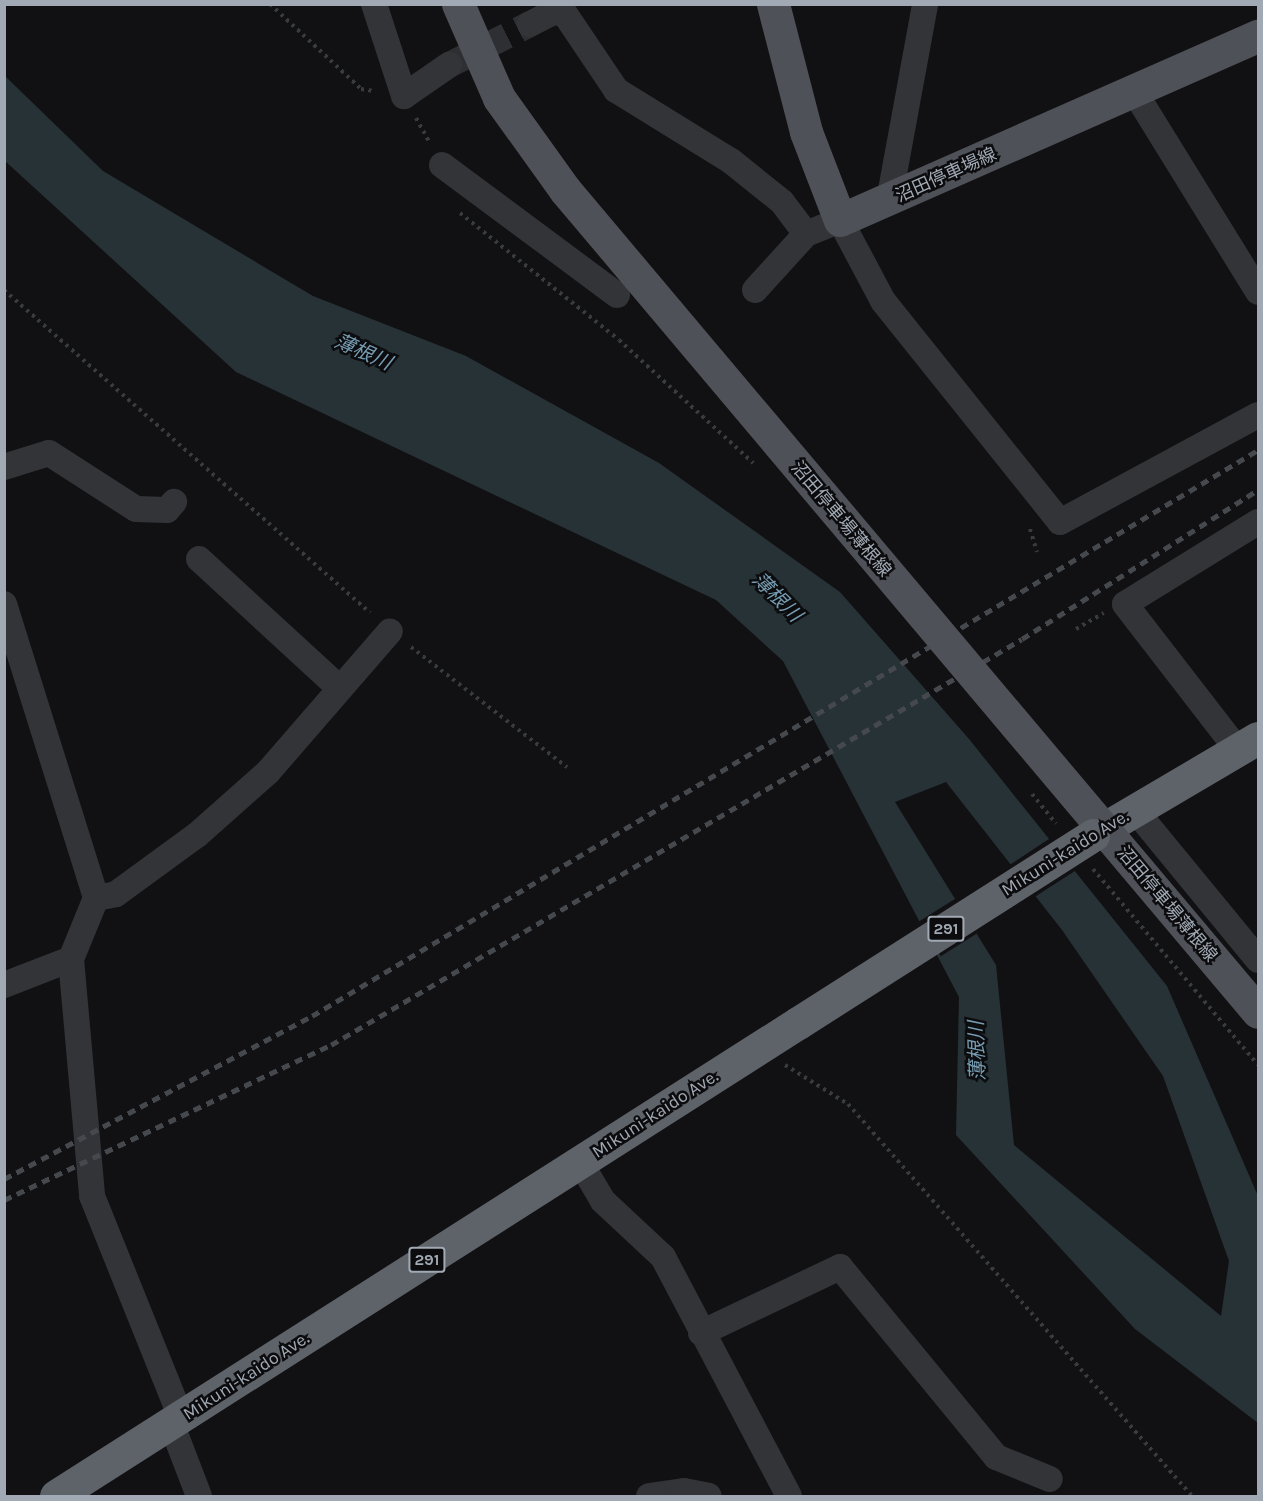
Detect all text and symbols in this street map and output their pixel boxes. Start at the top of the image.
street label: 沼田停車場線 [892,143,1000,207]
water label: 薄根川 [331,329,395,375]
street label: 沼田停車場薄根線 [786,457,896,581]
water label: 薄根川 [747,567,807,627]
street label: Mikuni-kaido Ave. [997,805,1133,901]
street label: 沼田停車場薄根線 [1112,842,1222,966]
road number: 291 [926,916,966,942]
water label: 薄根川 [964,1021,990,1081]
street label: Mikuni-kaido Ave. [588,1065,722,1163]
road number: 291 [408,1247,446,1273]
street label: Mikuni-kaido Ave. [179,1327,313,1425]

